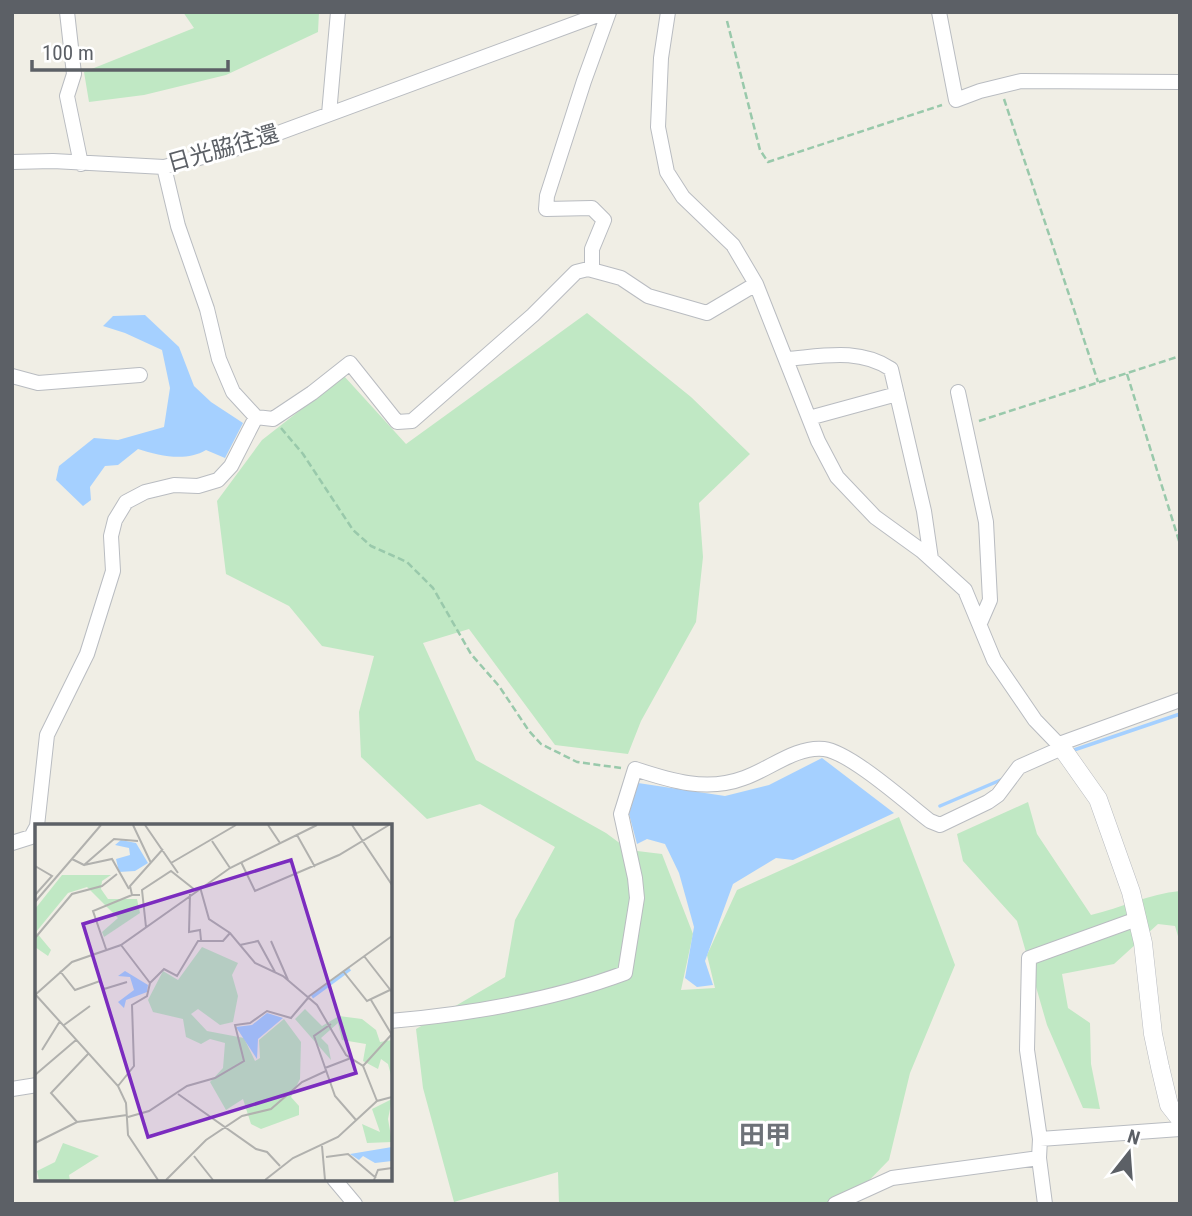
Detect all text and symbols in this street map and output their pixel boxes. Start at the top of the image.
scale bar [32,28,228,72]
text: 100 m [42,41,94,65]
street label: 日光脇往還 [164,120,282,177]
inset map [35,824,392,1181]
north arrow [1094,1118,1164,1188]
district label: 田甲 [739,1120,791,1150]
text: N [1125,1125,1143,1150]

